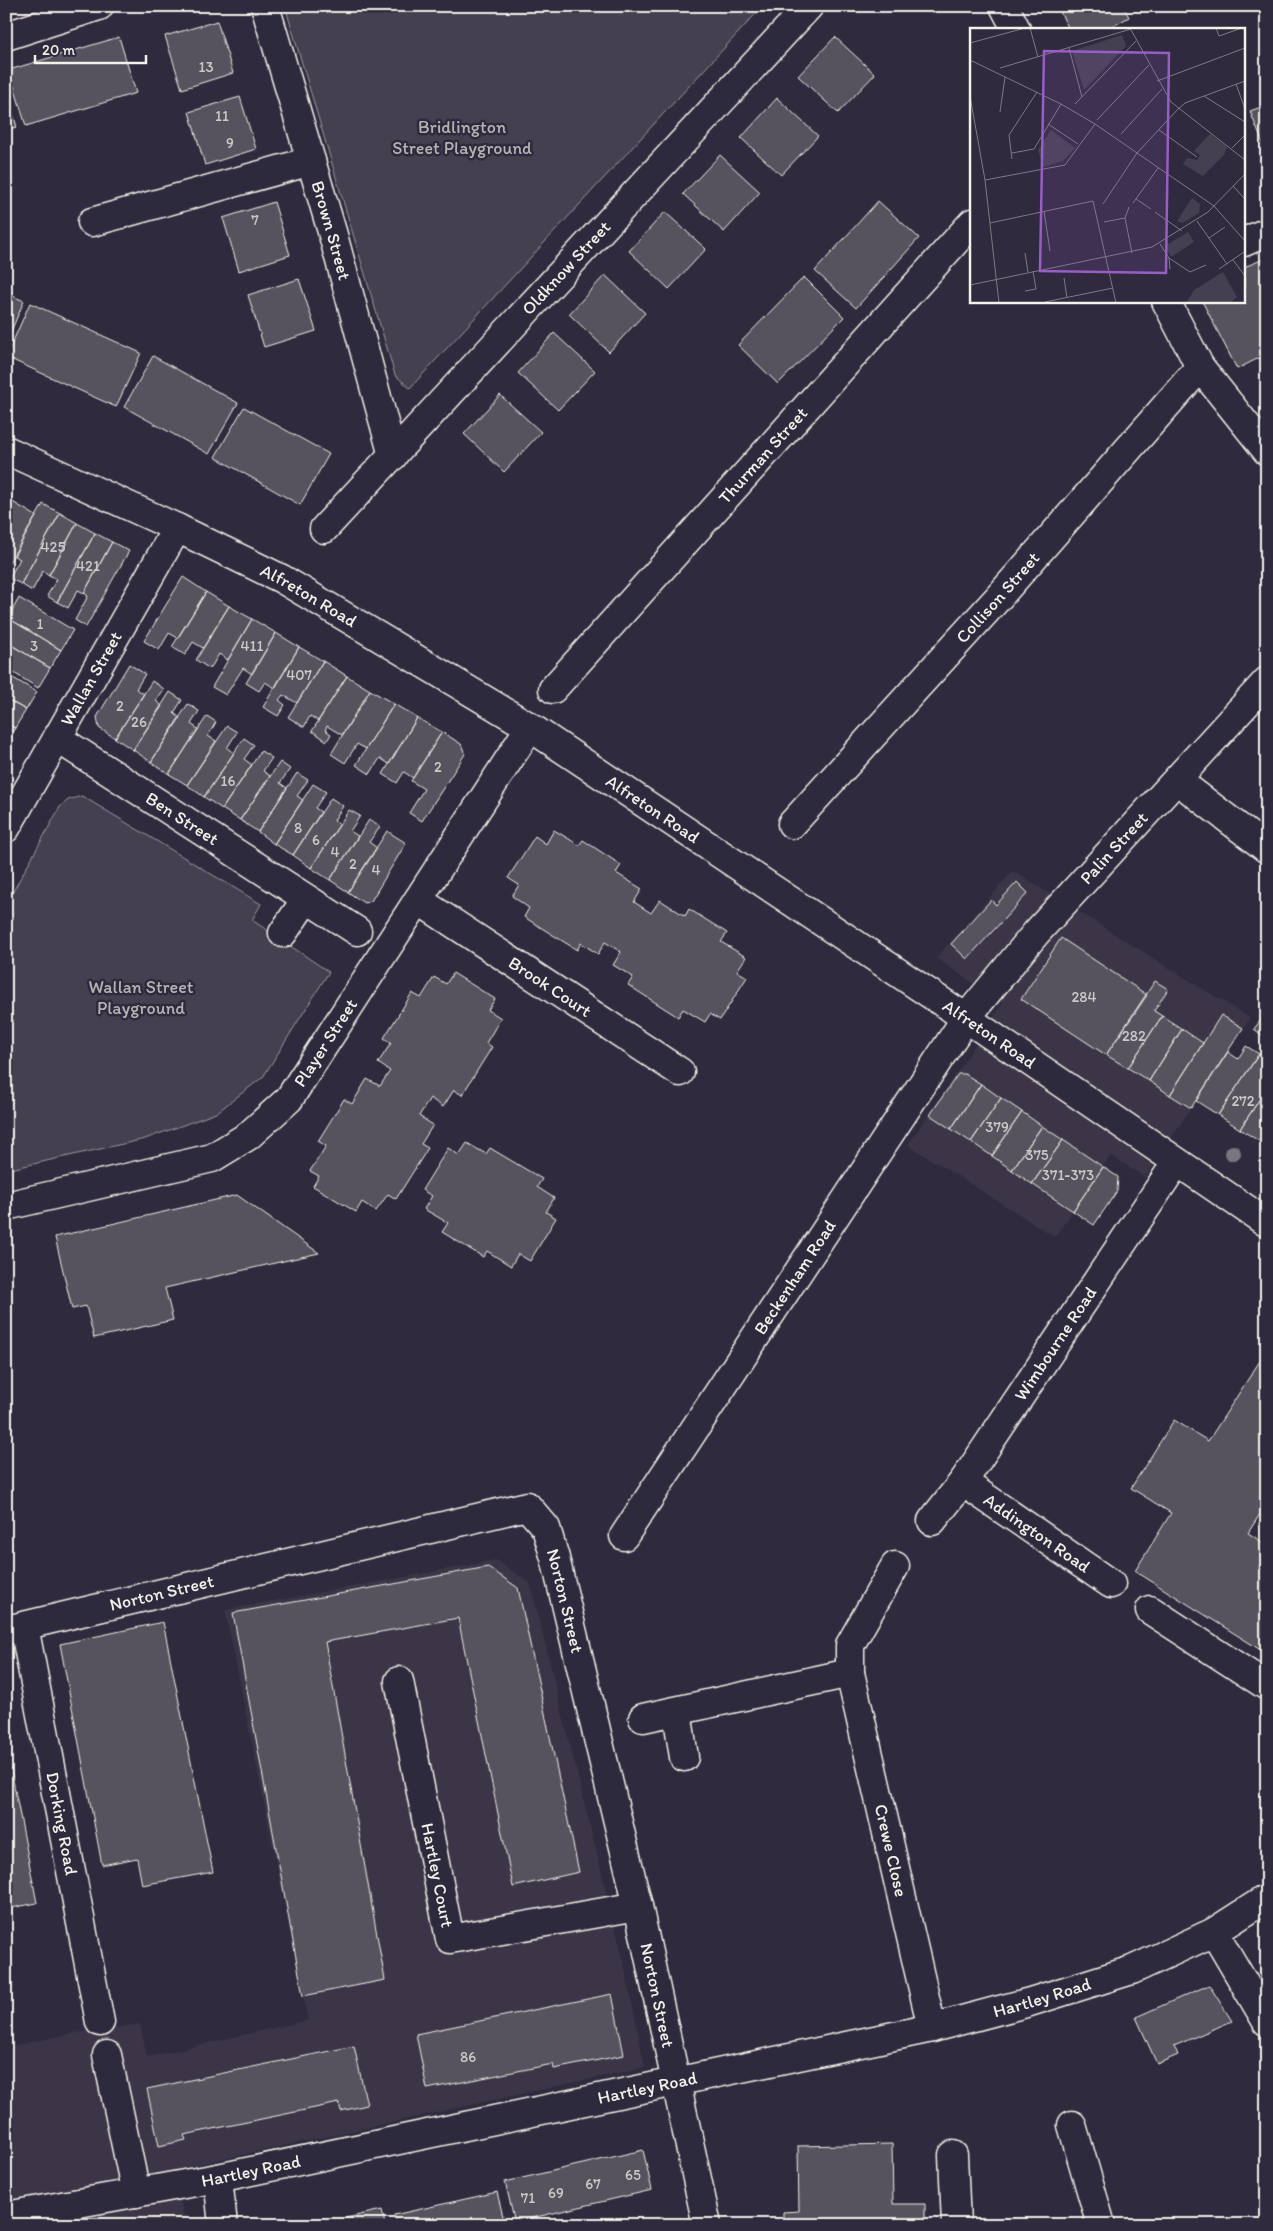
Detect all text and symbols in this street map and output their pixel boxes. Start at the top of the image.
inset map [970,28,1246,302]
scale bar [35,32,146,64]
text: 20 m [42,41,76,59]
house number: 13 [198,58,214,76]
house number: 11 [215,107,229,125]
park label: Bridlington Street Playground [392,116,532,159]
house number: 9 [226,134,234,152]
street label: Brown Street [307,178,356,283]
house number: 7 [251,211,259,229]
street label: Oldknow Street [517,216,615,320]
street label: Thurman Street [714,402,812,509]
house number: 425 [41,538,66,556]
street label: Collison Street [951,547,1044,648]
house number: 421 [76,557,100,575]
street label: Alfreton Road [257,559,361,632]
house number: 1 [37,615,44,633]
street label: Wallan Street [56,627,127,730]
house number: 3 [30,637,38,655]
house number: 411 [241,637,264,655]
house number: 407 [286,666,312,684]
house number: 2 [116,697,124,715]
house number: 26 [131,713,147,731]
house number: 2 [434,758,442,776]
street label: Alfreton Road [602,770,704,848]
house number: 16 [221,772,236,790]
street label: Ben Street [142,787,223,850]
street label: Palin Street [1075,807,1153,889]
house number: 8 [294,819,302,837]
house number: 6 [312,831,320,849]
house number: 4 [330,843,340,861]
house number: 2 [349,855,357,873]
house number: 4 [371,861,381,879]
street label: Brook Court [504,951,596,1022]
park label: Wallan Street Playground [88,976,194,1019]
house number: 284 [1071,988,1097,1006]
street label: Player Street [289,994,362,1091]
street label: Alfreton Road [939,995,1040,1074]
house number: 282 [1122,1027,1146,1045]
house number: 272 [1231,1092,1255,1110]
house number: 379 [985,1118,1009,1136]
house number: 375 [1025,1146,1049,1164]
house number: 371-373 [1042,1166,1094,1184]
street label: Beckenham Road [749,1216,841,1339]
street label: Wimbourne Road [1009,1282,1101,1405]
street label: Addington Road [980,1489,1095,1578]
street label: Norton Street [542,1546,588,1655]
street label: Norton Street [107,1570,216,1616]
street label: Dorking Road [41,1770,83,1877]
street label: Crewe Close [870,1802,912,1899]
street label: Hartley Court [416,1821,459,1930]
street label: Norton Street [635,1941,679,2050]
street label: Hartley Road [991,1972,1094,2022]
house number: 86 [460,2048,476,2066]
street label: Hartley Road [596,2067,699,2109]
street label: Hartley Road [199,2150,303,2192]
house number: 65 [625,2166,641,2184]
house number: 67 [585,2175,601,2193]
house number: 69 [548,2184,564,2202]
house number: 71 [521,2189,535,2207]

